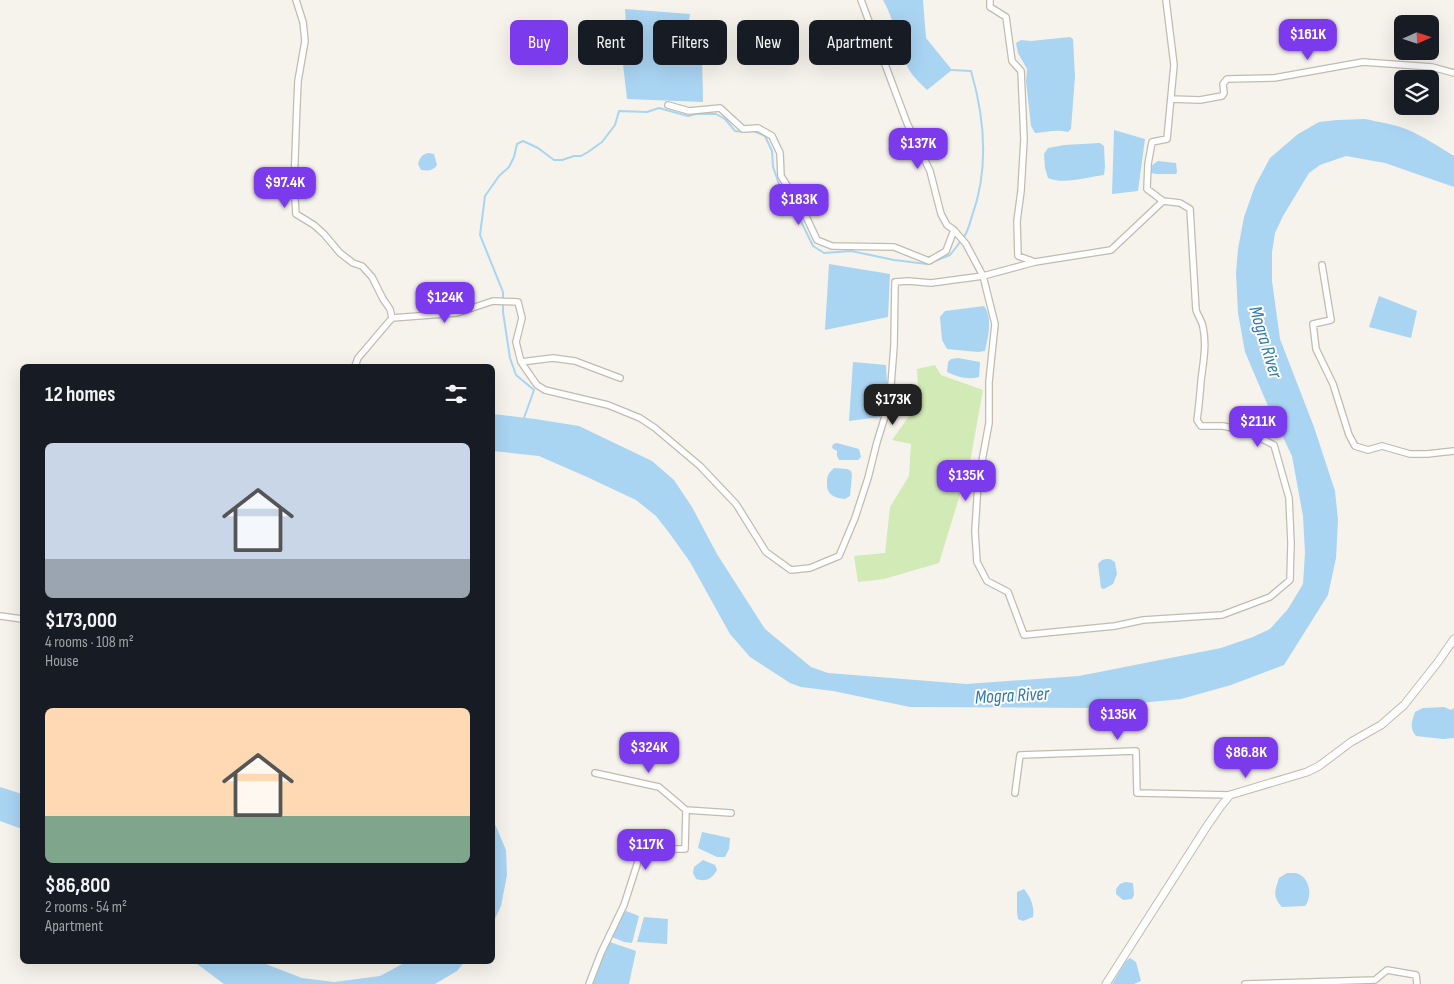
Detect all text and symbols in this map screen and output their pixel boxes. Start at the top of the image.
north arrow [1394,15,1439,60]
map controls [1394,15,1439,115]
pin: $161K [1273,18,1343,61]
chip: Buy [510,20,568,65]
chip: Rent [578,20,643,65]
chip: Filters [653,20,727,65]
chip: New [737,20,799,65]
chip: Apartment [809,20,911,65]
text: $161K [1290,25,1326,44]
button: layers [1394,70,1439,115]
pin: $137K [883,128,953,170]
text: $137K [900,134,936,153]
pin: $97.4K [244,166,326,209]
text: $97.4K [265,173,305,192]
pin: $183K [764,184,834,226]
text: $183K [780,190,818,209]
pin: $124K [410,282,480,324]
text: $124K [427,288,463,307]
water label: Mogra River [1243,303,1287,381]
icon: filters [442,380,470,408]
text: 12 homes [45,382,115,407]
pin: $173K [858,384,928,426]
text: $173K [875,390,911,409]
pin: $211K [1223,406,1293,448]
text: $211K [1240,412,1276,431]
pin: $135K [931,460,1001,502]
text: $135K [948,466,984,485]
icon: home [213,475,303,565]
text: $173,000 [45,608,117,633]
text: 4 rooms · 108 m² [45,633,134,652]
text: House [45,652,79,671]
water label: Mogra River [974,683,1050,709]
pin: $135K [1083,698,1153,741]
text: $135K [1100,705,1136,724]
pin: $324K [614,732,684,774]
pin: $86.8K [1205,736,1287,779]
text: $324K [630,738,668,757]
icon: home [213,740,303,830]
text: $86.8K [1225,743,1267,762]
pin: $117K [611,828,681,871]
text: $117K [628,835,664,854]
text: $86,800 [45,873,110,898]
text: 2 rooms · 54 m² [45,898,127,917]
text: Apartment [45,917,103,936]

